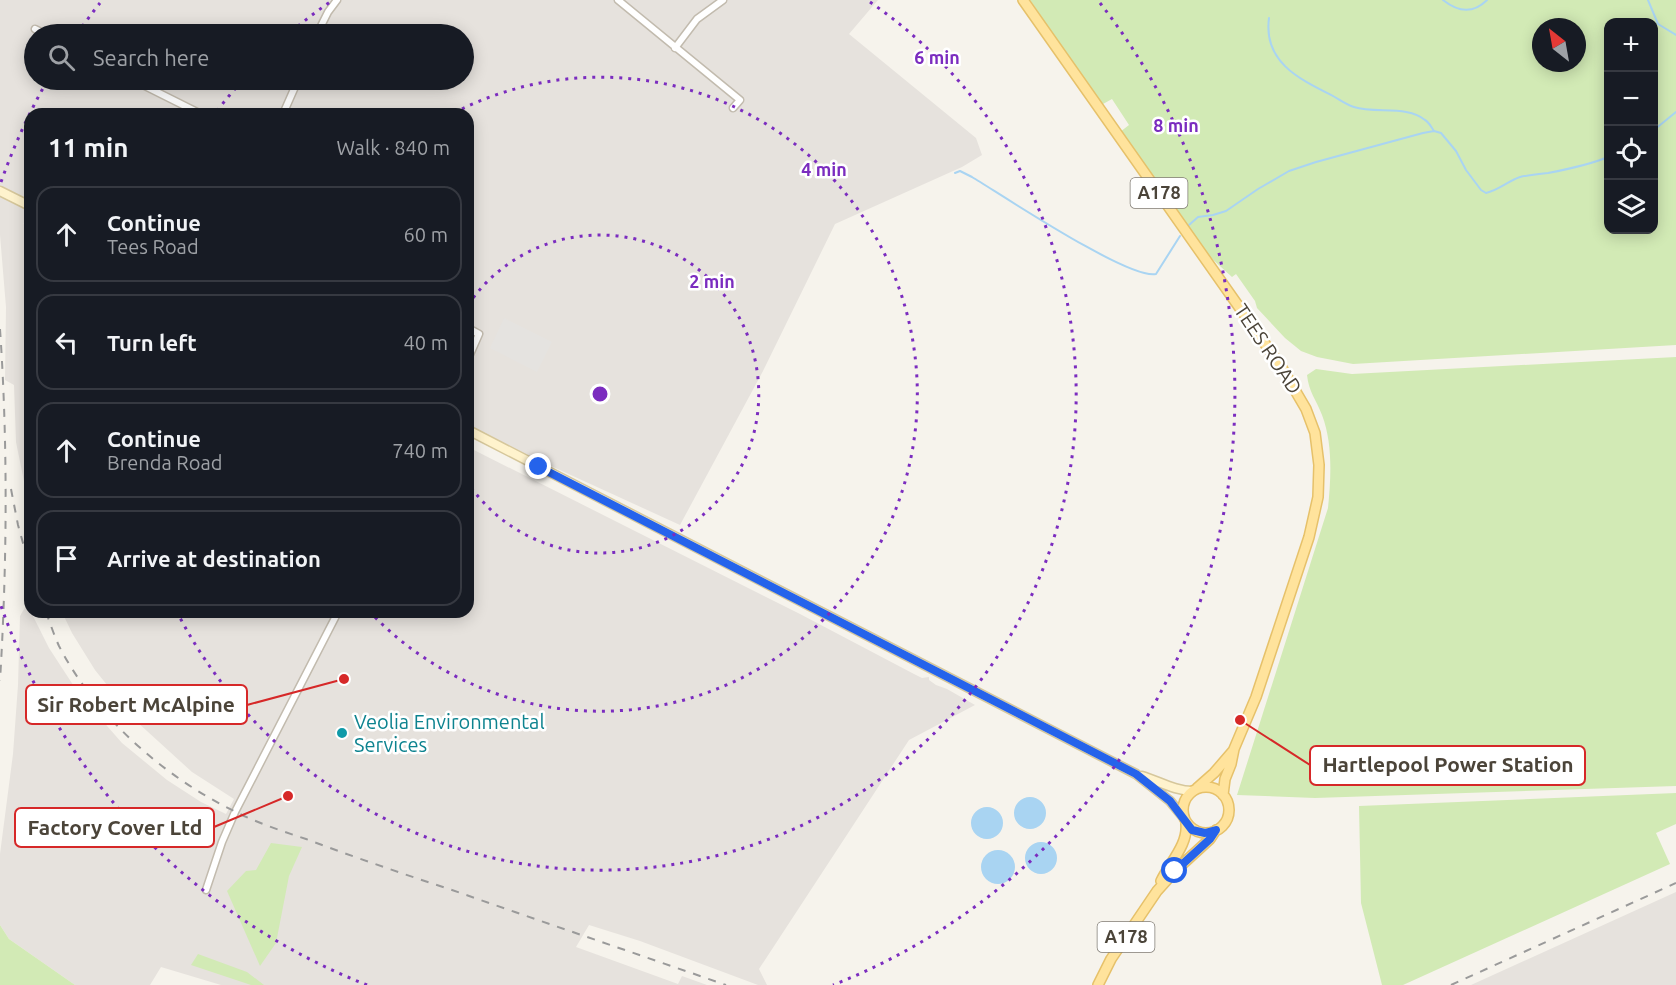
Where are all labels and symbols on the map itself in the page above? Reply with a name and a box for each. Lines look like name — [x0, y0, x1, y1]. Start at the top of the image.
north arrow — [1532, 18, 1586, 72]
text: 6 min — [914, 47, 960, 67]
text: 8 min — [1153, 115, 1199, 135]
text: 4 min — [801, 159, 847, 179]
road number: A178 — [1130, 178, 1188, 208]
text: 2 min — [689, 271, 735, 291]
street label: TEES ROAD — [1230, 299, 1307, 398]
centre of rings — [590, 384, 610, 404]
route end — [525, 453, 551, 479]
callout: Sir Robert McAlpine — [26, 685, 247, 724]
text: Sir Robert McAlpine — [37, 692, 235, 716]
place label: Veolia Environmental Services — [354, 710, 545, 756]
marker: Veolia Environmental Services — [335, 726, 349, 740]
callout: Hartlepool Power Station — [1310, 746, 1585, 785]
text: Hartlepool Power Station — [1322, 752, 1574, 776]
callout: Factory Cover Ltd — [15, 808, 214, 847]
text: Factory Cover Ltd — [28, 815, 202, 839]
route start — [1161, 857, 1187, 883]
road number: A178 — [1098, 922, 1154, 952]

